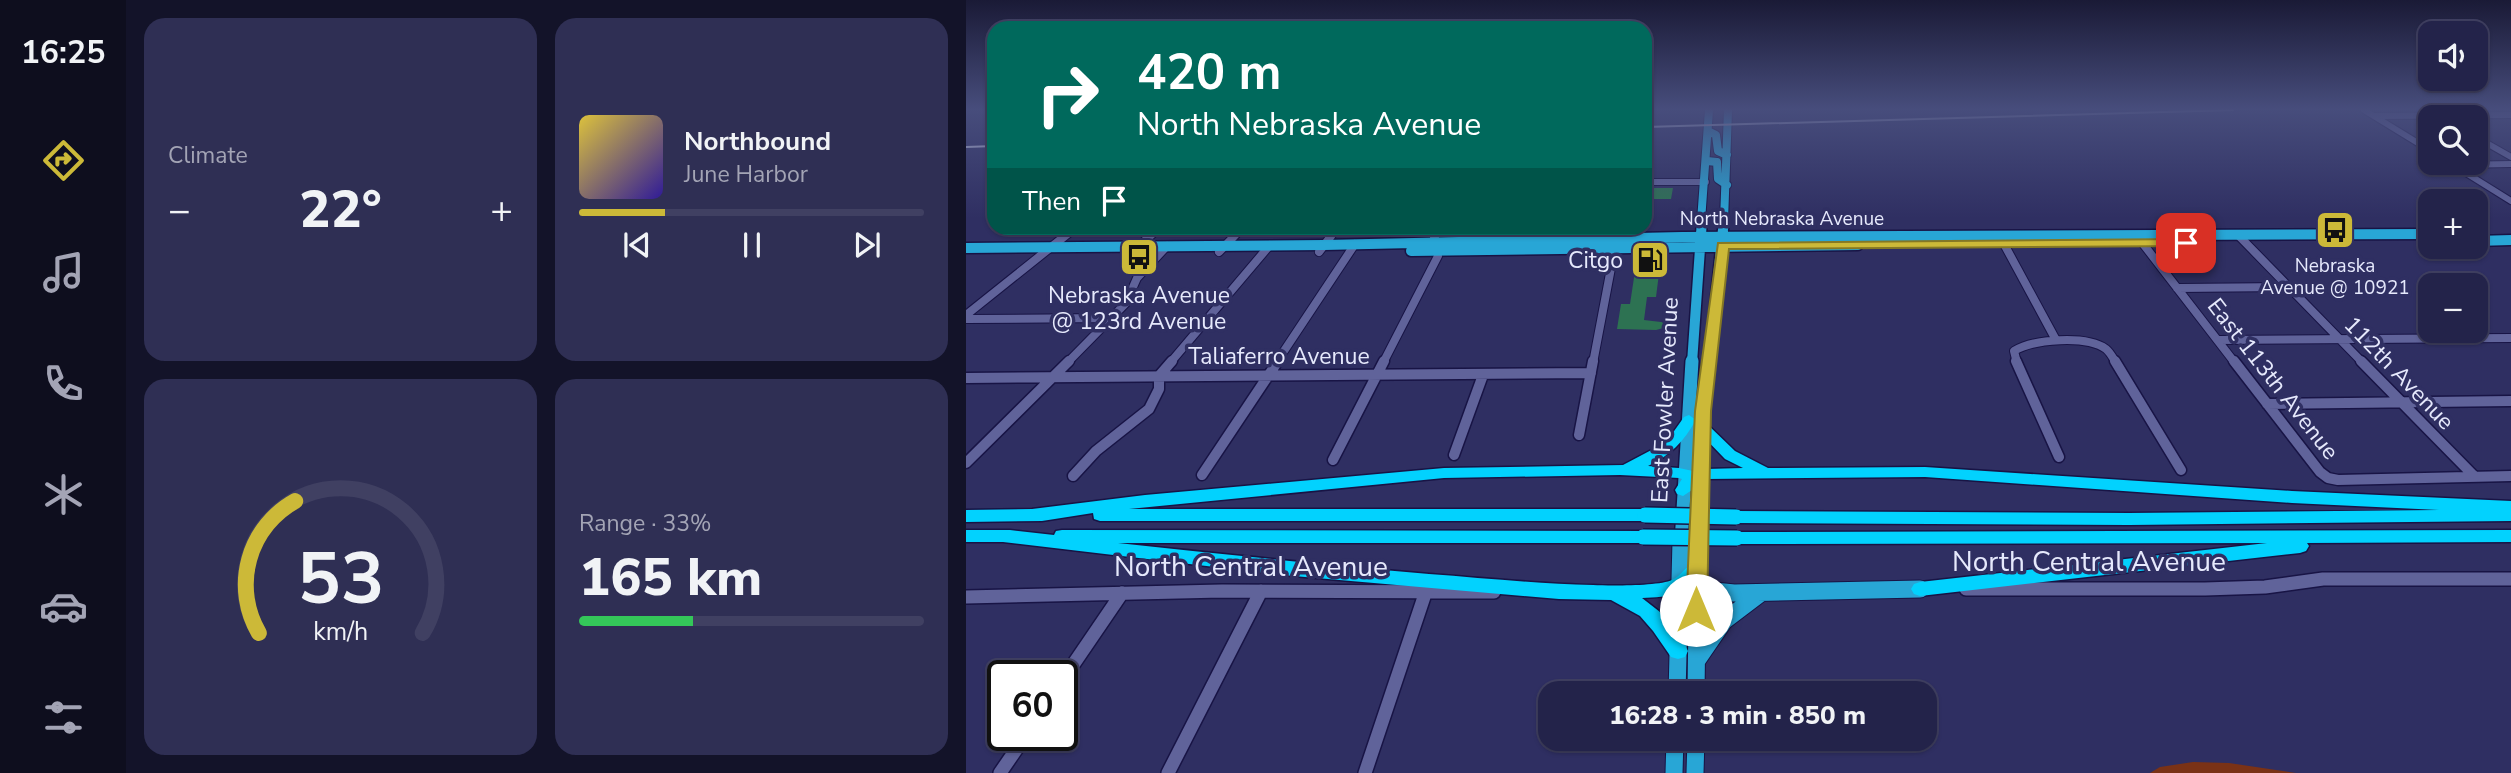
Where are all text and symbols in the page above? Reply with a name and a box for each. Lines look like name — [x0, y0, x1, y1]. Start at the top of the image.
map controls — [2418, 21, 2488, 343]
button: sound — [2418, 21, 2488, 91]
text: 16:25 — [21, 31, 105, 74]
text: 420 m — [1137, 39, 1281, 106]
icon: right — [1022, 49, 1113, 140]
text: North Nebraska Avenue — [1137, 103, 1481, 146]
button: search — [2418, 105, 2488, 175]
text: Northbound — [684, 124, 831, 159]
icon: directions — [39, 136, 88, 185]
text: Climate — [168, 140, 248, 171]
text: June Harbor — [684, 159, 808, 190]
text: 22° — [299, 174, 382, 245]
icon: arrive — [1095, 182, 1133, 220]
text: Then — [1022, 184, 1081, 219]
text: − — [168, 185, 191, 236]
text: + — [490, 185, 513, 236]
button: + — [2418, 189, 2488, 259]
street label: North Nebraska Avenue — [1680, 206, 1884, 232]
bus stop icon: Nebraska Avenue @ 10921 — [2314, 209, 2356, 251]
pin — [2156, 213, 2216, 273]
icon: arrive — [2167, 224, 2205, 262]
icon: previous — [618, 226, 656, 264]
icon: pause — [733, 226, 771, 264]
icon: next — [848, 226, 886, 264]
bus stop icon: Nebraska Avenue @ 123rd Avenue — [1118, 236, 1160, 278]
fuel station icon: Citgo — [1629, 239, 1671, 281]
place label: Citgo — [1568, 245, 1623, 276]
icon: music — [39, 248, 88, 297]
place label: Nebraska Avenue @ 10921 — [2260, 253, 2410, 301]
button: − — [2418, 273, 2488, 343]
place label: Nebraska Avenue @ 123rd Avenue — [1048, 280, 1230, 337]
street label: East 113th Avenue — [2200, 292, 2346, 466]
street label: East Fowler Avenue — [1644, 296, 1686, 504]
street label: 112th Avenue — [2337, 309, 2461, 437]
street label: Taliaferro Avenue — [1188, 341, 1370, 372]
icon: phone — [39, 359, 88, 408]
icon: climate — [39, 470, 88, 519]
text: Range · 33% — [579, 508, 711, 539]
text: 53 — [297, 529, 384, 629]
text: 165 km — [579, 542, 762, 613]
street label: North Central Avenue — [1952, 543, 2226, 581]
street label: North Central Avenue — [1114, 548, 1388, 586]
position arrow — [1659, 573, 1733, 647]
icon: car — [39, 582, 88, 631]
text: km/h — [313, 615, 368, 649]
speed limit sign: 60 — [987, 660, 1078, 751]
icon: filters — [39, 693, 88, 742]
text: 16:28 · 3 min · 850 m — [1609, 698, 1866, 733]

